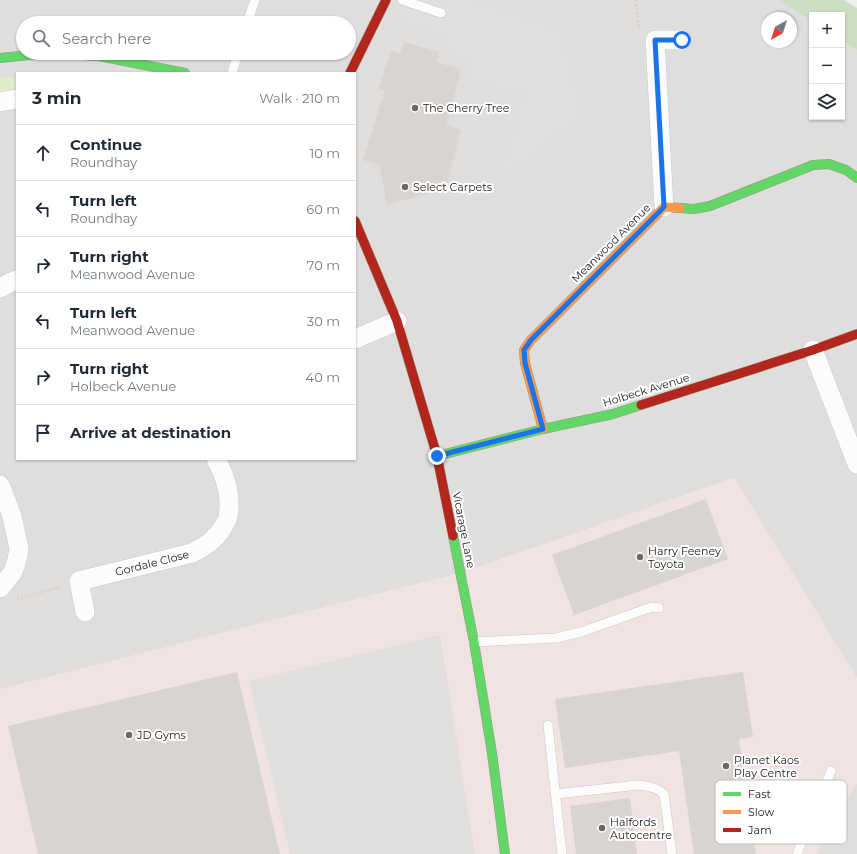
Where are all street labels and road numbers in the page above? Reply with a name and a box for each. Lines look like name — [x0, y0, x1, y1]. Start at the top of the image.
street label: Meanwood Avenue — [569, 200, 654, 285]
street label: Holbeck Avenue — [601, 370, 691, 410]
street label: Vicarage Lane — [450, 491, 478, 570]
street label: Gordale Close — [114, 547, 191, 579]

